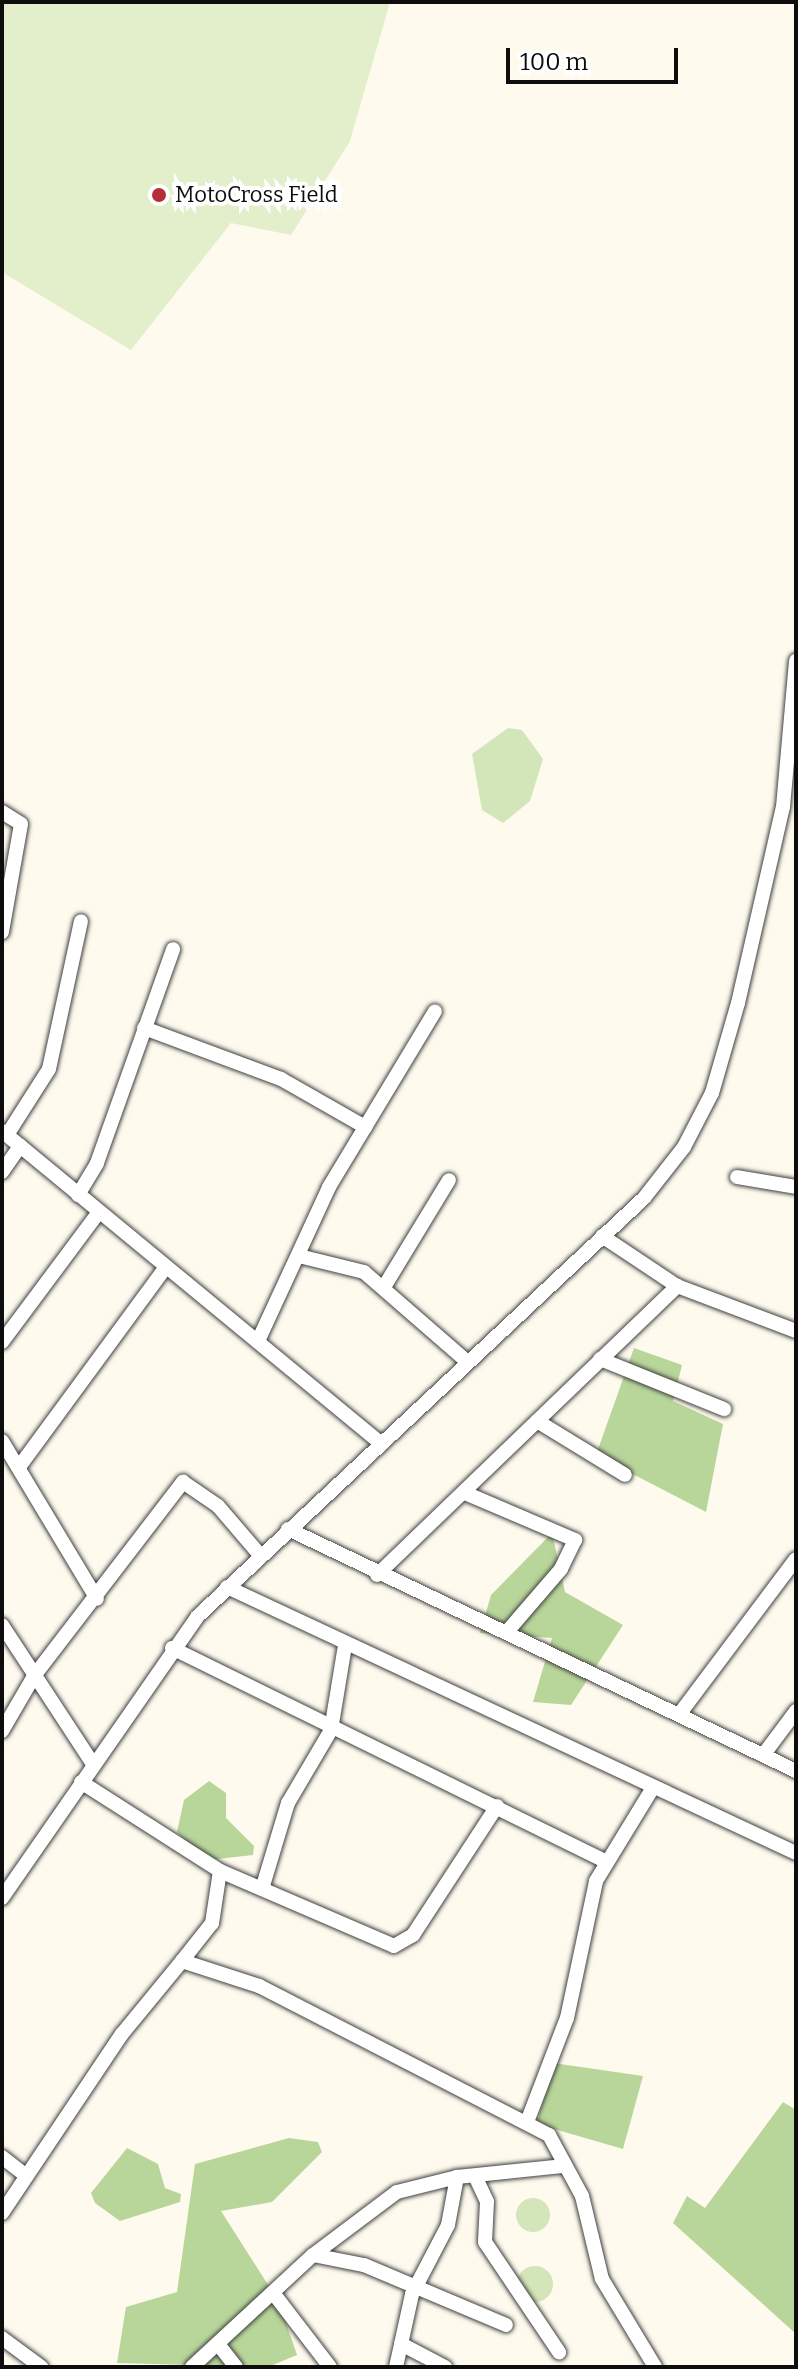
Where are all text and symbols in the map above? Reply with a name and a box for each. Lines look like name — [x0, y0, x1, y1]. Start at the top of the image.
scale bar — [510, 32, 682, 82]
text: 100 m — [520, 48, 588, 76]
place label: MotoCross Field — [175, 182, 338, 208]
marker: MotoCross Field — [150, 186, 168, 204]

